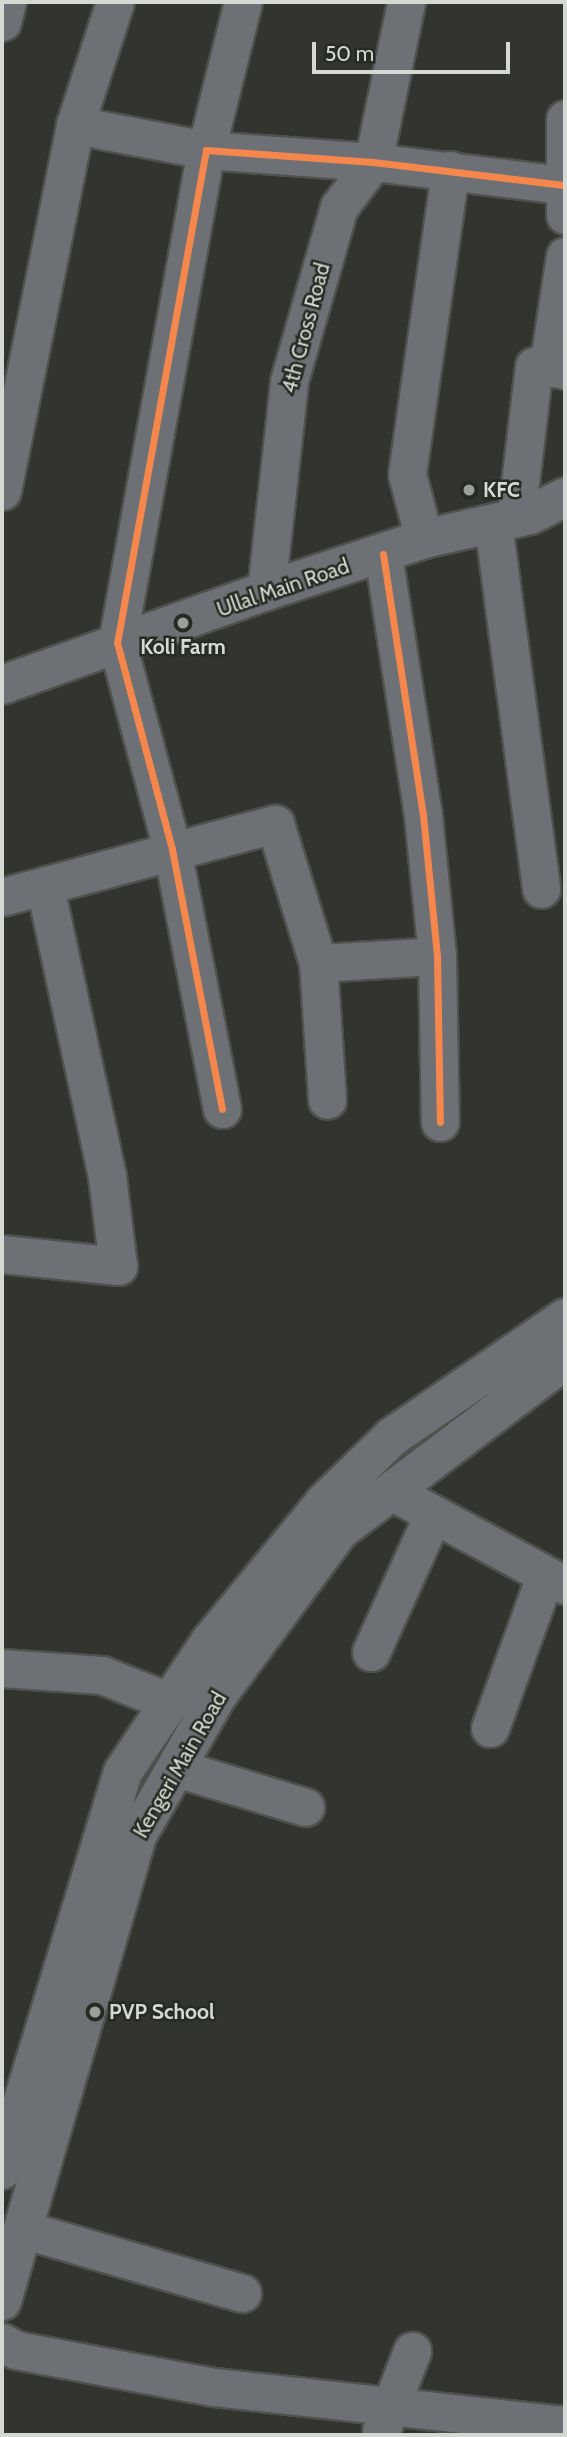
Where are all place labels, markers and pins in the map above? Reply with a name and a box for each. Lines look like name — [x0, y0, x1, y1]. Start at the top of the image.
place label: KFC — [483, 477, 520, 503]
marker: KFC — [461, 482, 477, 498]
marker: Koli Farm — [175, 615, 191, 631]
place label: Koli Farm — [140, 634, 226, 660]
place label: PVP School — [109, 1999, 215, 2025]
marker: PVP School — [87, 2004, 103, 2020]

